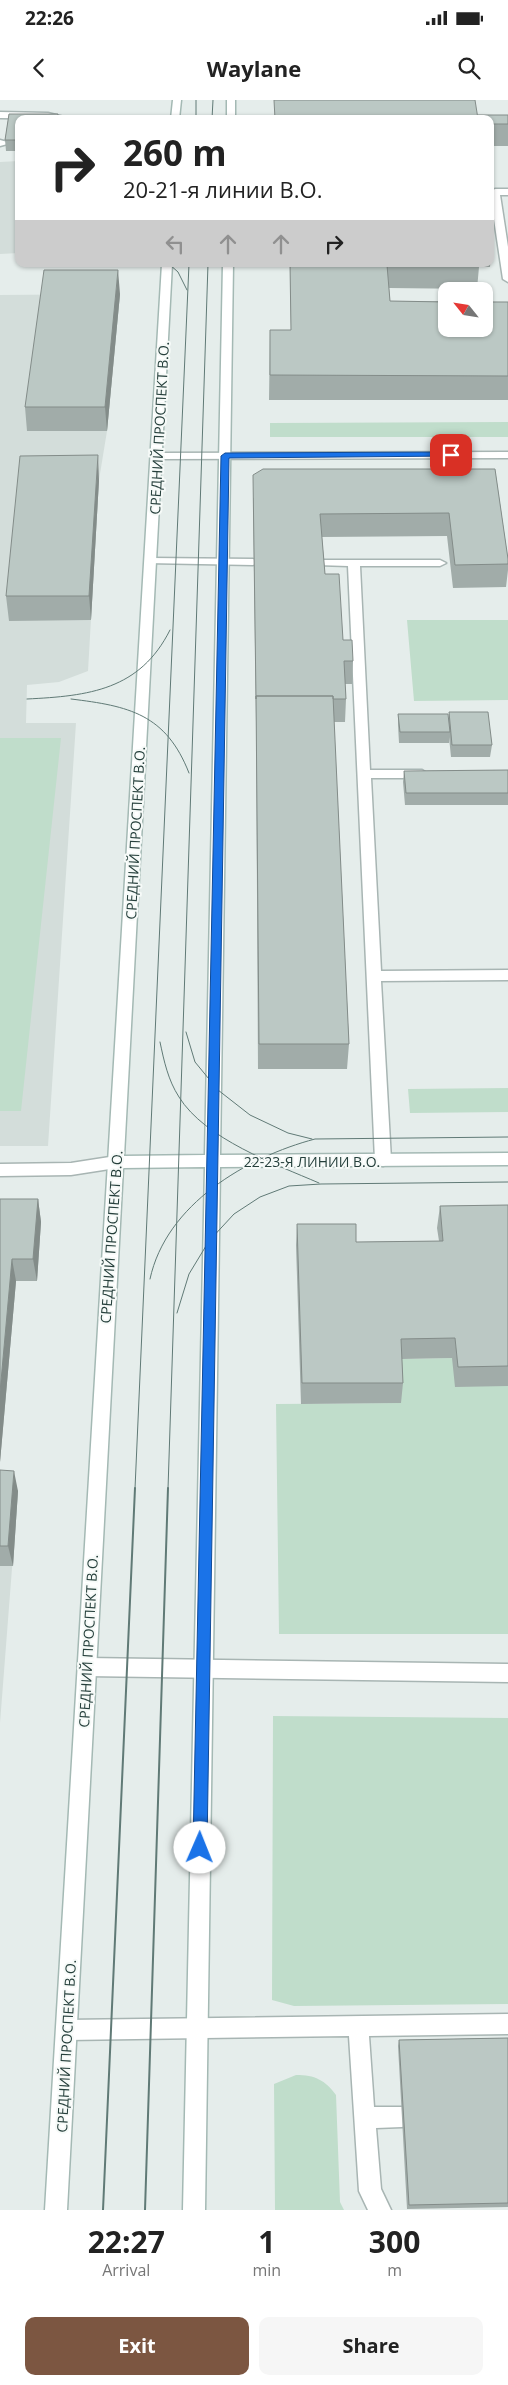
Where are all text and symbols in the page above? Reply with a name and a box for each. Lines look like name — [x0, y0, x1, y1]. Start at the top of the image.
text: 22:26 — [25, 5, 74, 31]
text: Waylane — [207, 53, 301, 83]
icon: back — [25, 54, 53, 82]
icon: search — [455, 54, 483, 82]
text: 260 m — [123, 129, 227, 176]
icon: right — [40, 135, 105, 200]
text: 20-21-я линии В.О. — [123, 174, 322, 204]
icon: left — [161, 230, 189, 258]
icon: ahead — [214, 230, 242, 258]
icon: ahead — [267, 230, 295, 258]
icon: right — [320, 230, 348, 258]
north arrow — [438, 282, 492, 338]
map controls — [438, 282, 493, 337]
street label: СРЕДНИЙ ПРОСПЕКТ В.О. — [145, 341, 173, 515]
pin — [430, 434, 472, 476]
icon: arrive — [437, 441, 465, 469]
street label: СРЕДНИЙ ПРОСПЕКТ В.О. — [121, 746, 149, 920]
street label: СРЕДНИЙ ПРОСПЕКТ В.О. — [95, 1150, 127, 1324]
street label: 22-23-Я ЛИНИИ В.О. — [244, 1152, 380, 1171]
street label: СРЕДНИЙ ПРОСПЕКТ В.О. — [74, 1554, 102, 1728]
position arrow — [173, 1821, 225, 1873]
street label: СРЕДНИЙ ПРОСПЕКТ В.О. — [52, 1959, 80, 2133]
text: 22:27 — [88, 2221, 165, 2262]
text: 1 — [258, 2221, 275, 2262]
text: 300 — [369, 2221, 420, 2262]
text: Arrival — [102, 2259, 150, 2281]
text: min — [253, 2259, 281, 2281]
text: m — [387, 2259, 402, 2281]
button: Exit — [25, 2317, 249, 2375]
button: Share — [259, 2317, 483, 2375]

